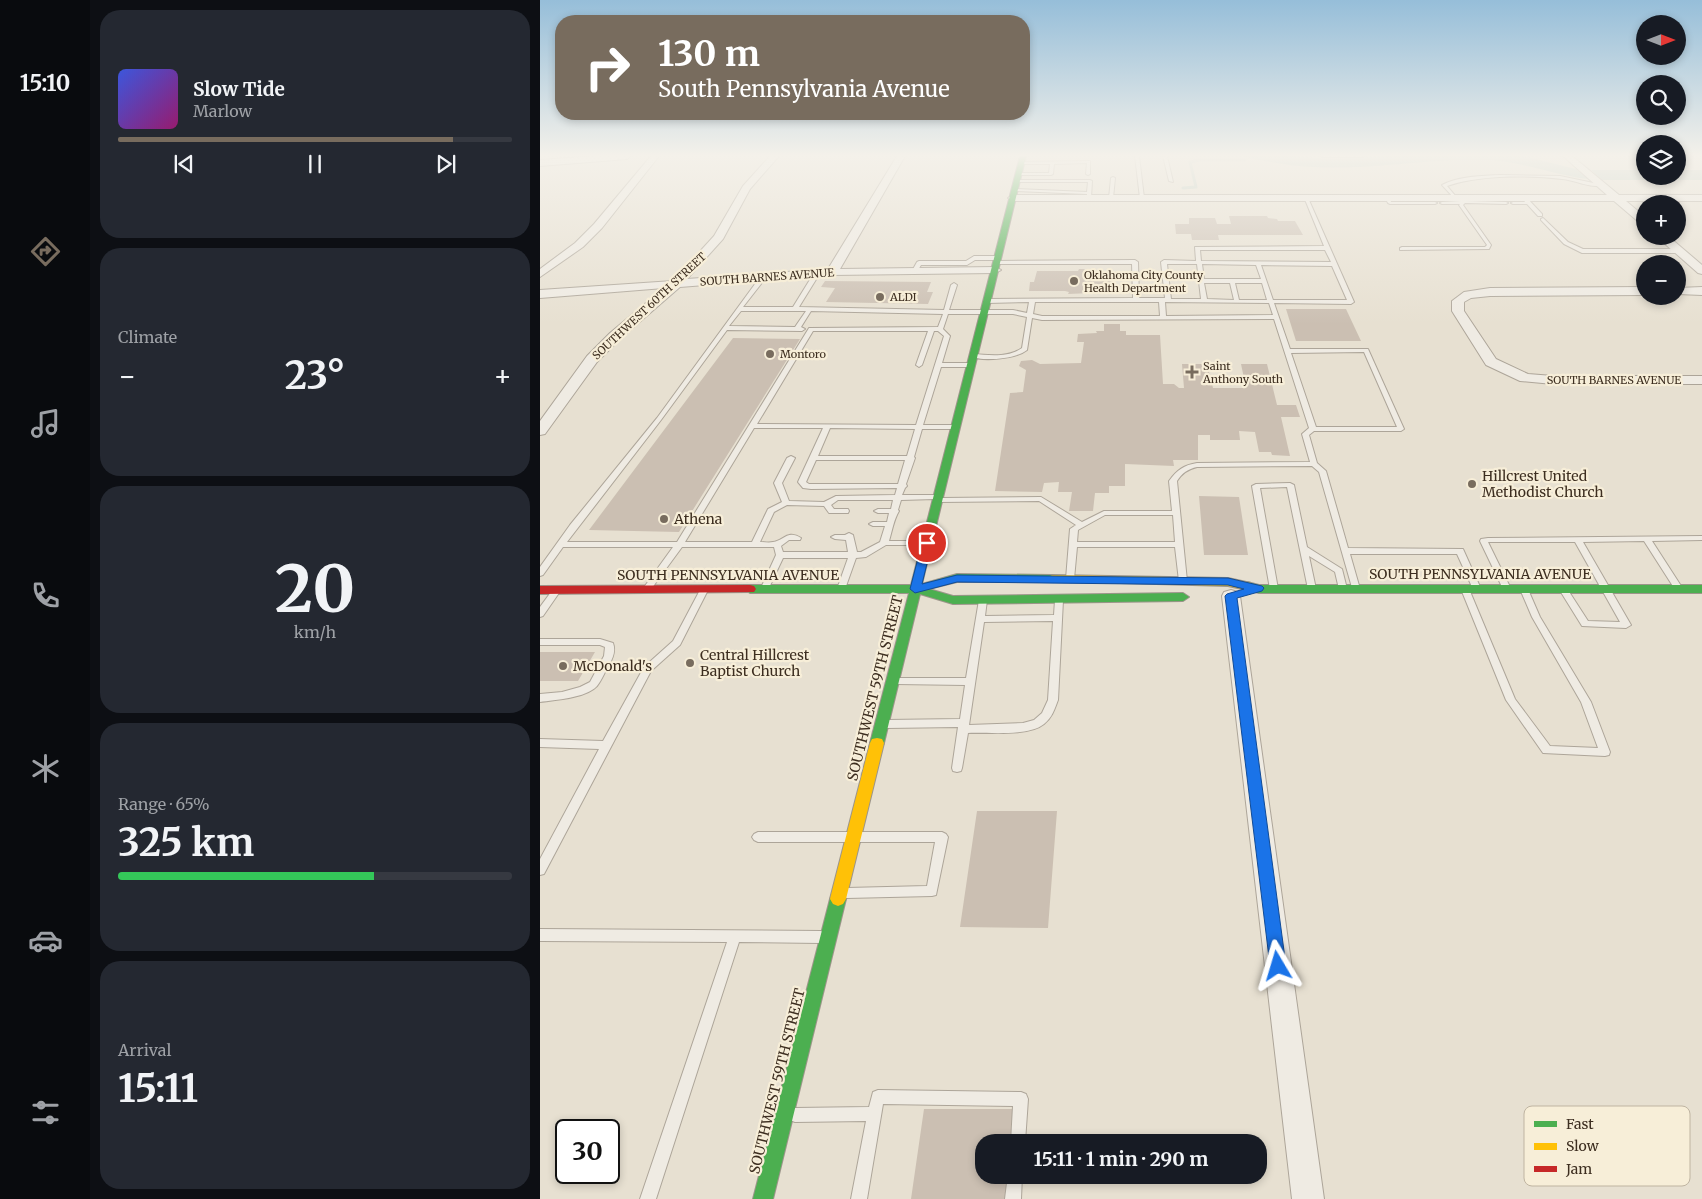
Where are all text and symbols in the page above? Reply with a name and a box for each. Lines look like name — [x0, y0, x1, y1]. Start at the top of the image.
north arrow — [1636, 15, 1686, 65]
map controls — [1636, 15, 1686, 305]
text: 130 m — [658, 32, 760, 76]
icon: right — [575, 35, 640, 100]
text: 15:10 — [20, 69, 70, 97]
text: South Pennsylvania Avenue — [658, 75, 950, 103]
button: search — [1636, 75, 1686, 125]
text: Slow Tide — [193, 77, 285, 101]
text: Marlow — [193, 101, 252, 121]
button: layers — [1636, 135, 1686, 185]
icon: previous — [170, 150, 198, 178]
icon: pause — [301, 150, 329, 178]
icon: next — [432, 150, 460, 178]
button: + — [1636, 195, 1686, 245]
icon: directions — [28, 234, 63, 269]
street label: SOUTHWEST 60TH STREET — [589, 249, 709, 362]
button: − — [1636, 255, 1686, 305]
street label: SOUTH BARNES AVENUE — [699, 265, 835, 289]
place label: Oklahoma City County Health Department — [1084, 268, 1204, 295]
marker: Oklahoma City County Health Department — [1068, 275, 1080, 287]
place label: ALDI — [889, 290, 917, 304]
marker: ALDI — [874, 291, 886, 303]
text: Climate — [118, 327, 177, 347]
place label: Montoro — [780, 347, 826, 361]
marker: Montoro — [764, 348, 776, 360]
text: 23° — [285, 352, 345, 399]
text: − — [118, 358, 137, 394]
text: + — [493, 358, 512, 394]
place label: Saint Anthony South — [1202, 359, 1284, 386]
marker: Saint Anthony South — [1185, 365, 1199, 379]
street label: SOUTH BARNES AVENUE — [1547, 373, 1681, 387]
icon: music — [28, 406, 63, 441]
place label: Hillcrest United Methodist Church — [1482, 467, 1604, 501]
marker: Hillcrest United Methodist Church — [1466, 478, 1478, 490]
place label: Athena — [673, 510, 723, 528]
marker: Athena — [658, 513, 670, 525]
pin — [906, 522, 948, 564]
icon: arrive — [913, 529, 941, 557]
text: 20 — [275, 548, 355, 630]
street label: SOUTH PENNSYLVANIA AVENUE — [1369, 565, 1591, 583]
street label: SOUTH PENNSYLVANIA AVENUE — [617, 566, 839, 584]
icon: phone — [28, 578, 63, 613]
street label: SOUTHWEST 59TH STREET — [843, 593, 907, 783]
text: km/h — [294, 622, 336, 642]
place label: Central Hillcrest Baptist Church — [700, 646, 810, 680]
place label: McDonald's — [573, 657, 652, 675]
marker: Central Hillcrest Baptist Church — [684, 657, 696, 669]
marker: McDonald's — [557, 660, 569, 672]
icon: climate — [28, 751, 63, 786]
text: Range · 65% — [118, 794, 210, 814]
text: 325 km — [118, 819, 254, 866]
icon: car — [28, 923, 63, 958]
position arrow — [1251, 939, 1303, 991]
street label: SOUTHWEST 59TH STREET — [745, 986, 809, 1176]
text: Arrival — [118, 1040, 171, 1060]
text: 15:11 — [118, 1065, 198, 1112]
icon: filters — [28, 1095, 63, 1130]
legend — [1524, 1106, 1690, 1186]
text: Fast — [1566, 1115, 1594, 1133]
speed limit sign: 30 — [555, 1119, 620, 1184]
text: Slow — [1566, 1137, 1599, 1155]
text: 15:11 · 1 min · 290 m — [1034, 1147, 1208, 1171]
text: Jam — [1565, 1160, 1592, 1178]

